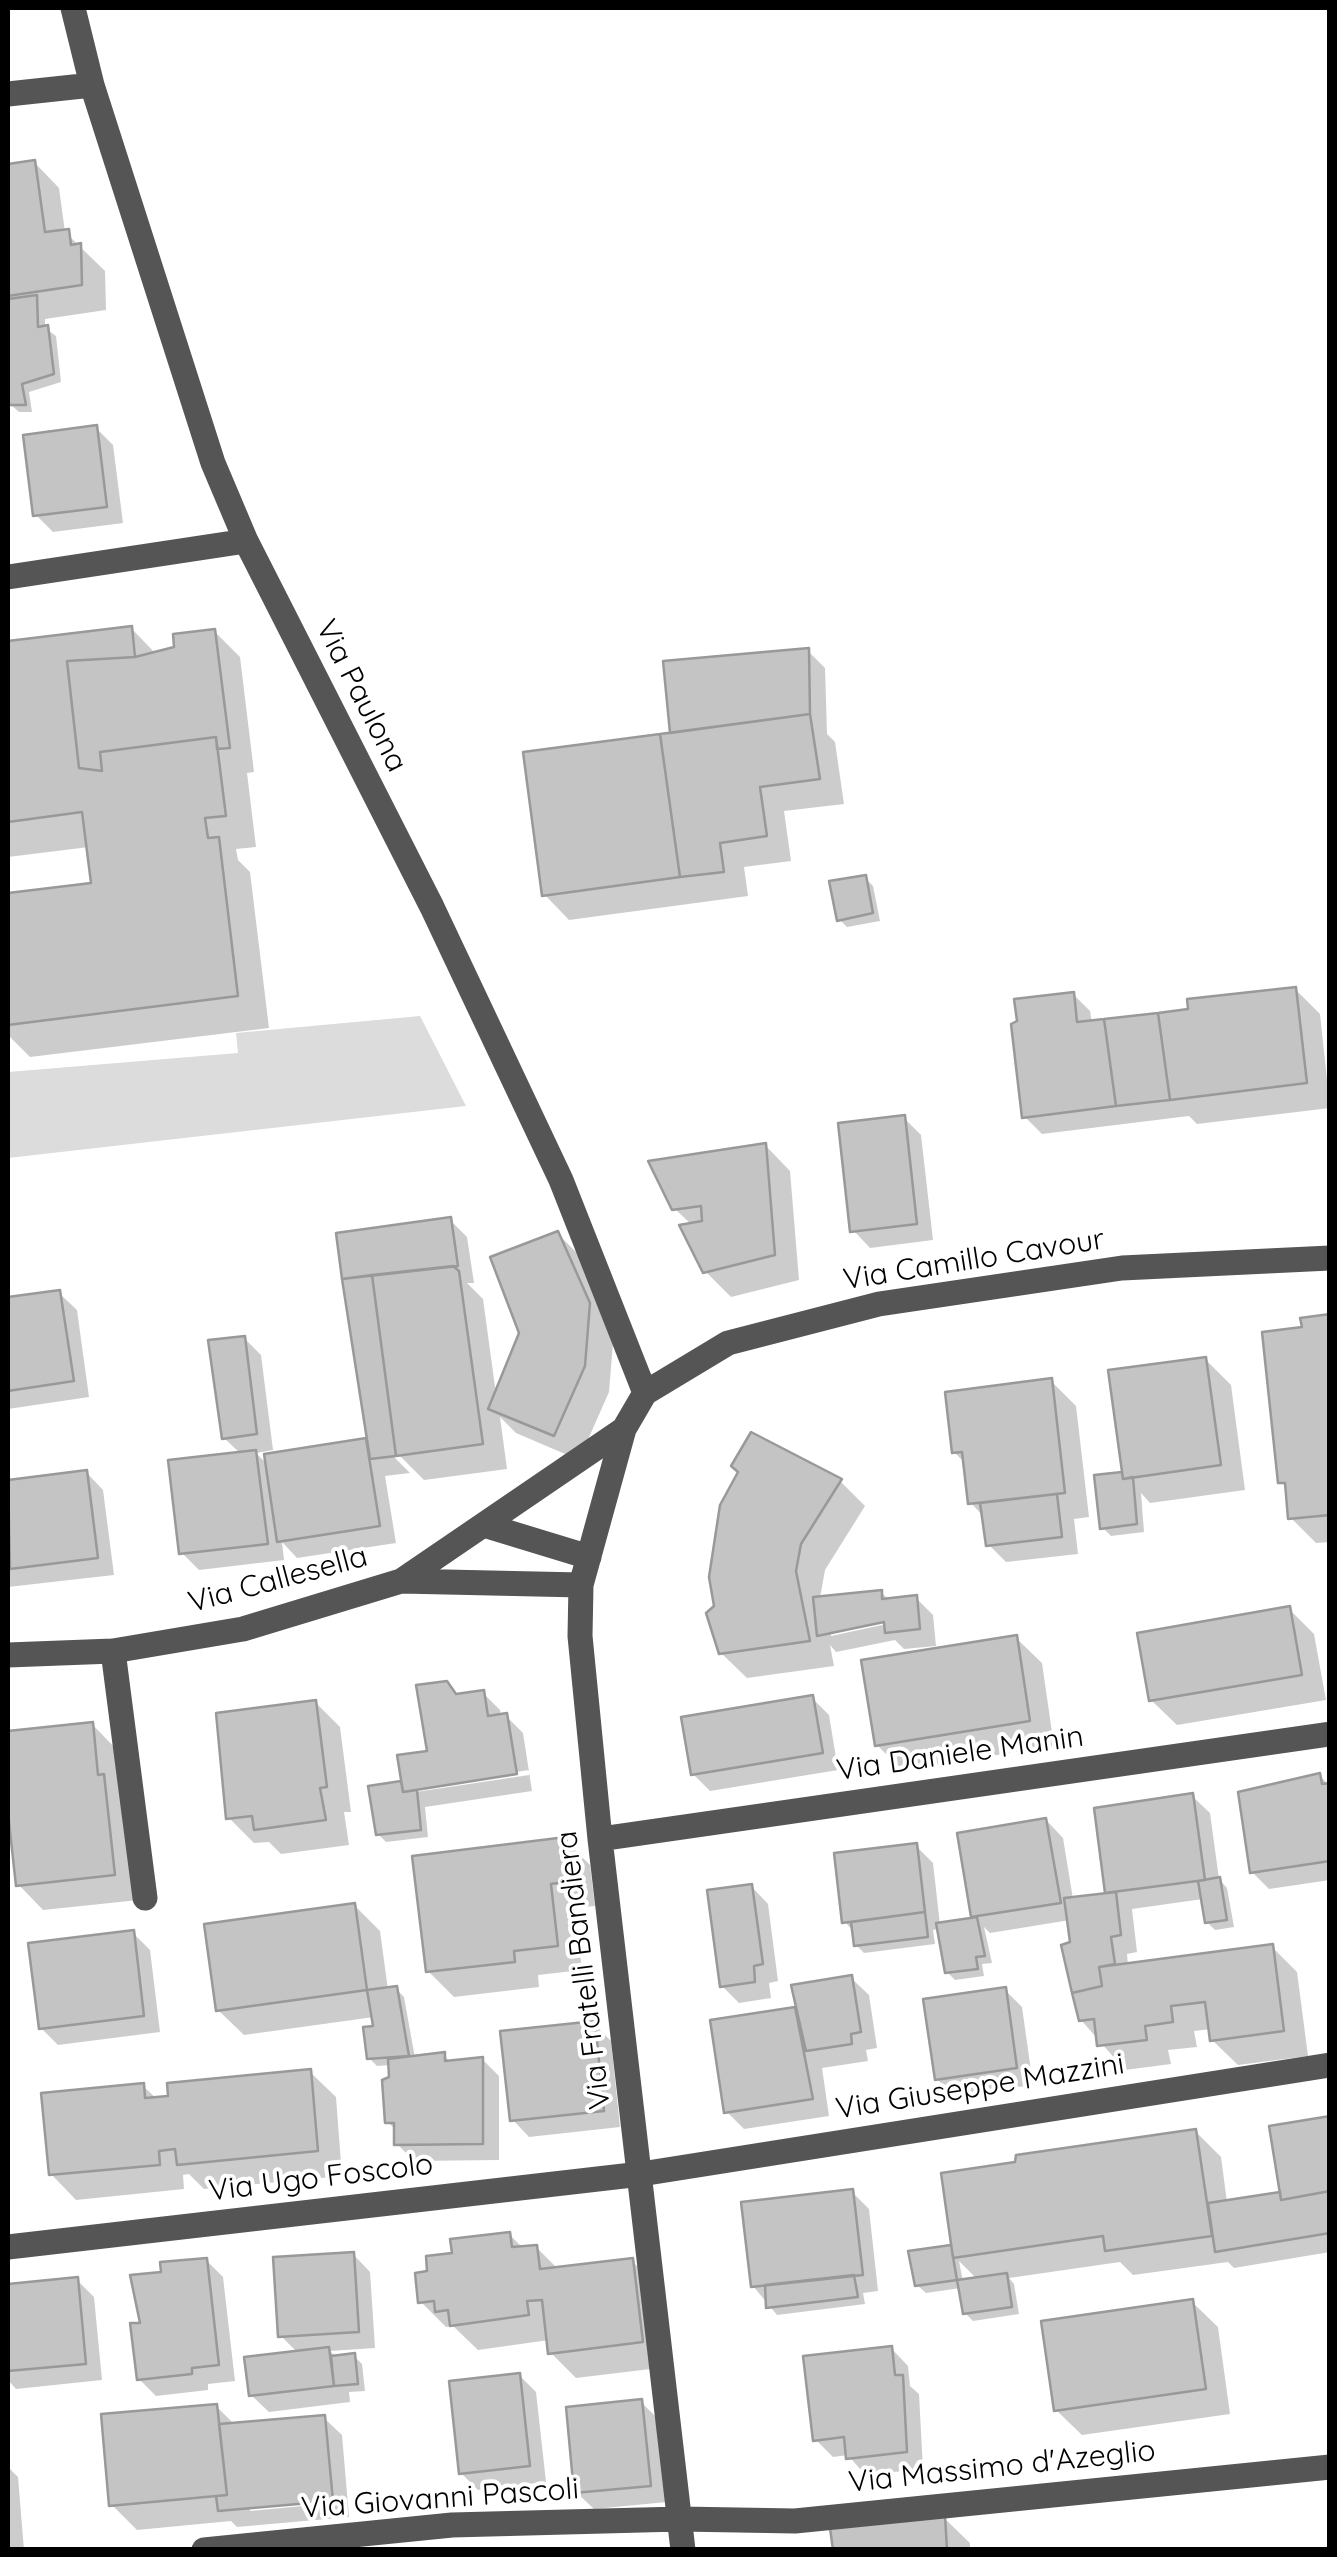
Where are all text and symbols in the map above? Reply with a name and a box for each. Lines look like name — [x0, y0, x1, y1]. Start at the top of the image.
street label: Via Paulona — [307, 614, 415, 778]
street label: Via Camillo Cavour — [841, 1222, 1107, 1298]
street label: Via Callesella — [184, 1539, 372, 1621]
street label: Via Daniele Manin — [834, 1719, 1086, 1789]
street label: Via Fratelli Bandiera — [549, 1829, 619, 2111]
street label: Via Giuseppe Mazzini — [833, 2046, 1127, 2128]
street label: Via Ugo Foscolo — [207, 2146, 435, 2210]
street label: Via Massimo d'Azeglio — [847, 2433, 1157, 2501]
street label: Via Giovanni Pascoli — [300, 2471, 580, 2527]

